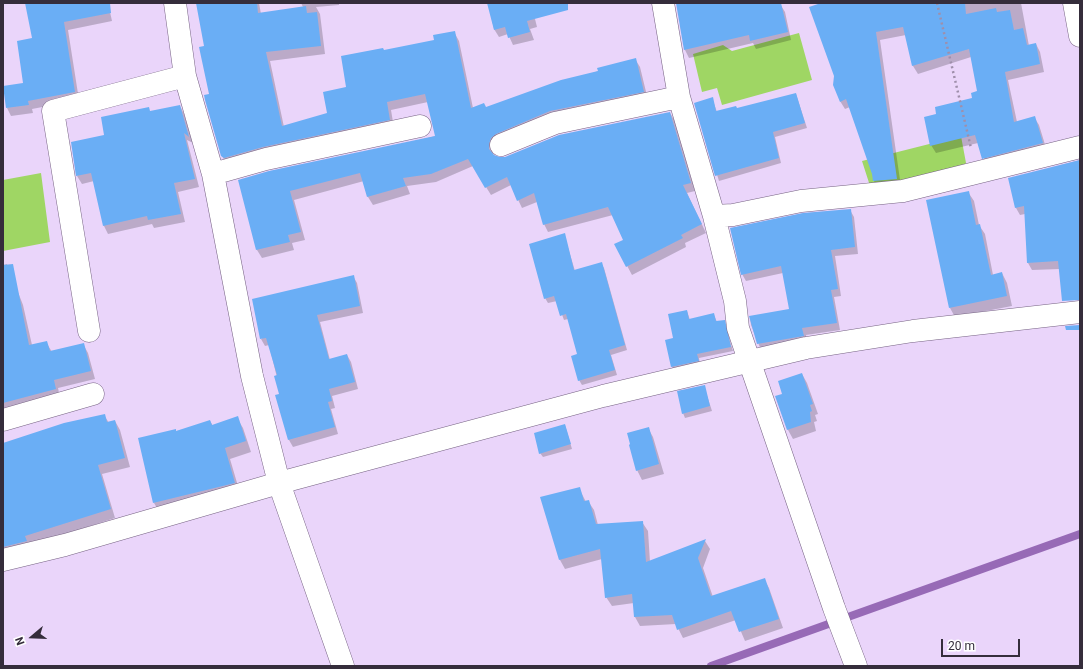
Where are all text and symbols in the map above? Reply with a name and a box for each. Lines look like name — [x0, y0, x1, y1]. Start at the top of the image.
north arrow — [12, 617, 52, 657]
scale bar — [943, 631, 1022, 657]
text: N — [13, 635, 28, 647]
text: 20 m — [948, 639, 975, 653]

